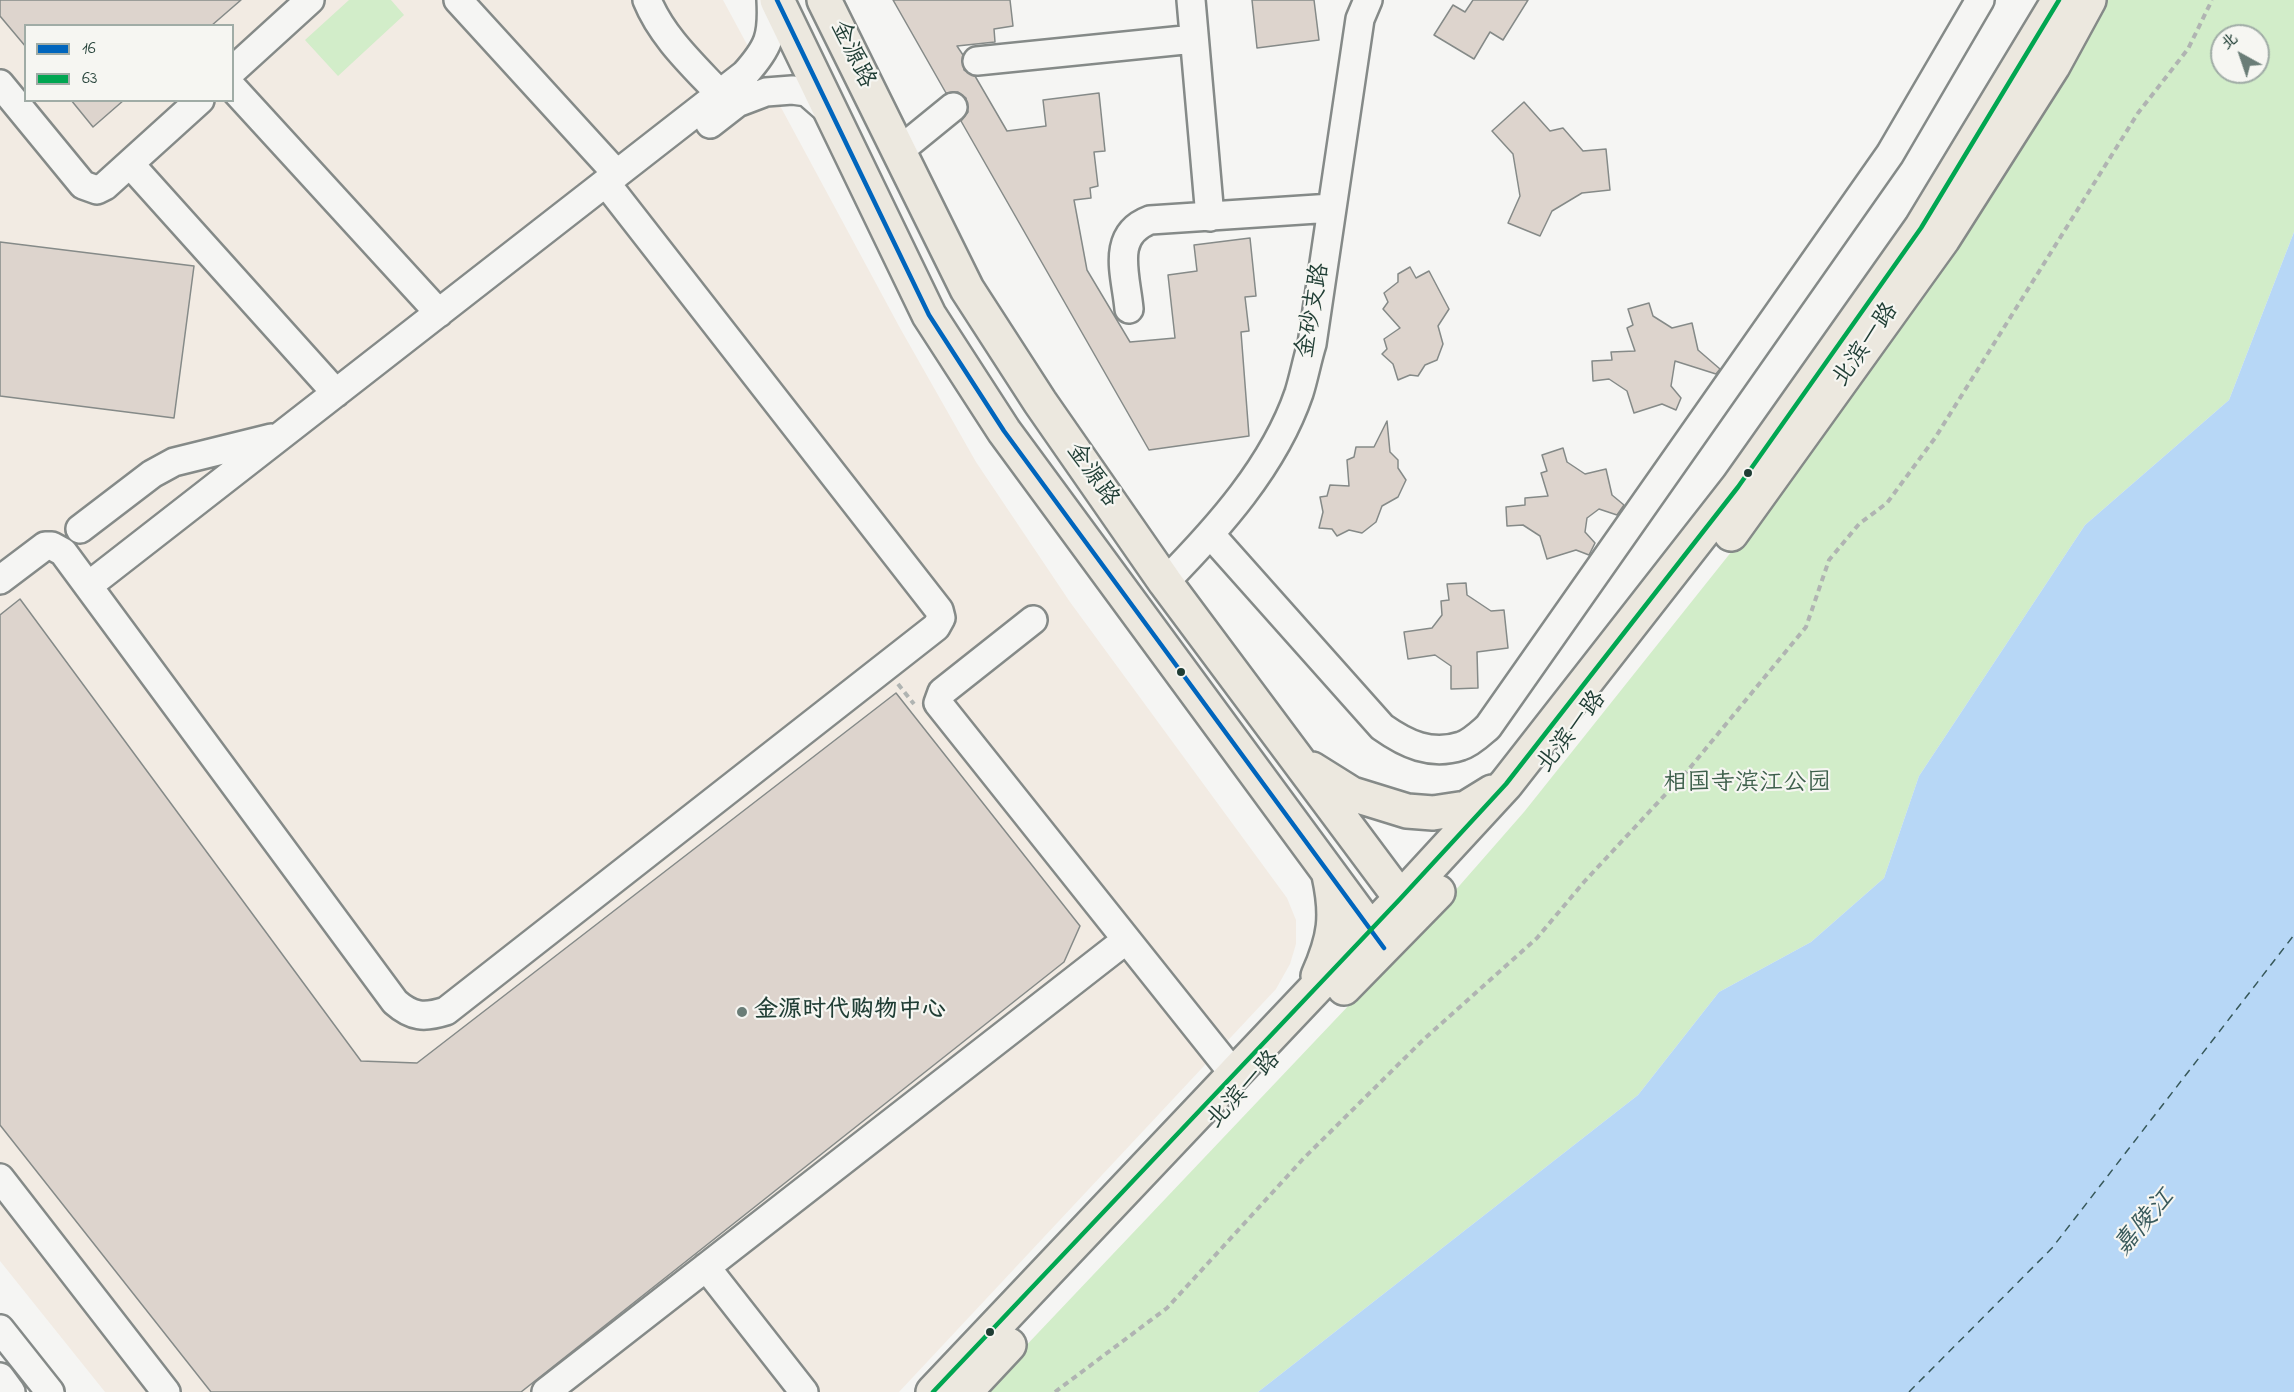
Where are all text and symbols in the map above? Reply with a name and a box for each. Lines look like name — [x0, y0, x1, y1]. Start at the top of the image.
street label: 金源路 — [822, 16, 880, 94]
legend — [24, 24, 234, 102]
north arrow — [2210, 24, 2270, 84]
text: 北 — [2216, 27, 2244, 56]
text: 16 — [82, 36, 96, 62]
text: 63 — [82, 66, 97, 92]
street label: 金砂支路 — [1292, 261, 1338, 361]
street label: 北滨一路 — [1828, 298, 1906, 394]
street label: 金源路 — [1059, 438, 1123, 514]
unlabelled marker — [1742, 467, 1754, 479]
unlabelled marker — [1175, 666, 1187, 678]
street label: 北滨一路 — [1532, 686, 1614, 780]
park label: 相国寺滨江公园 — [1663, 771, 1831, 799]
place label: 金源时代购物中心 — [754, 998, 946, 1026]
marker: 金源时代购物中心 — [735, 1005, 749, 1019]
street label: 北滨一路 — [1202, 1046, 1288, 1136]
water label: 嘉陵江 — [2109, 1184, 2183, 1264]
unlabelled marker — [984, 1326, 996, 1338]

